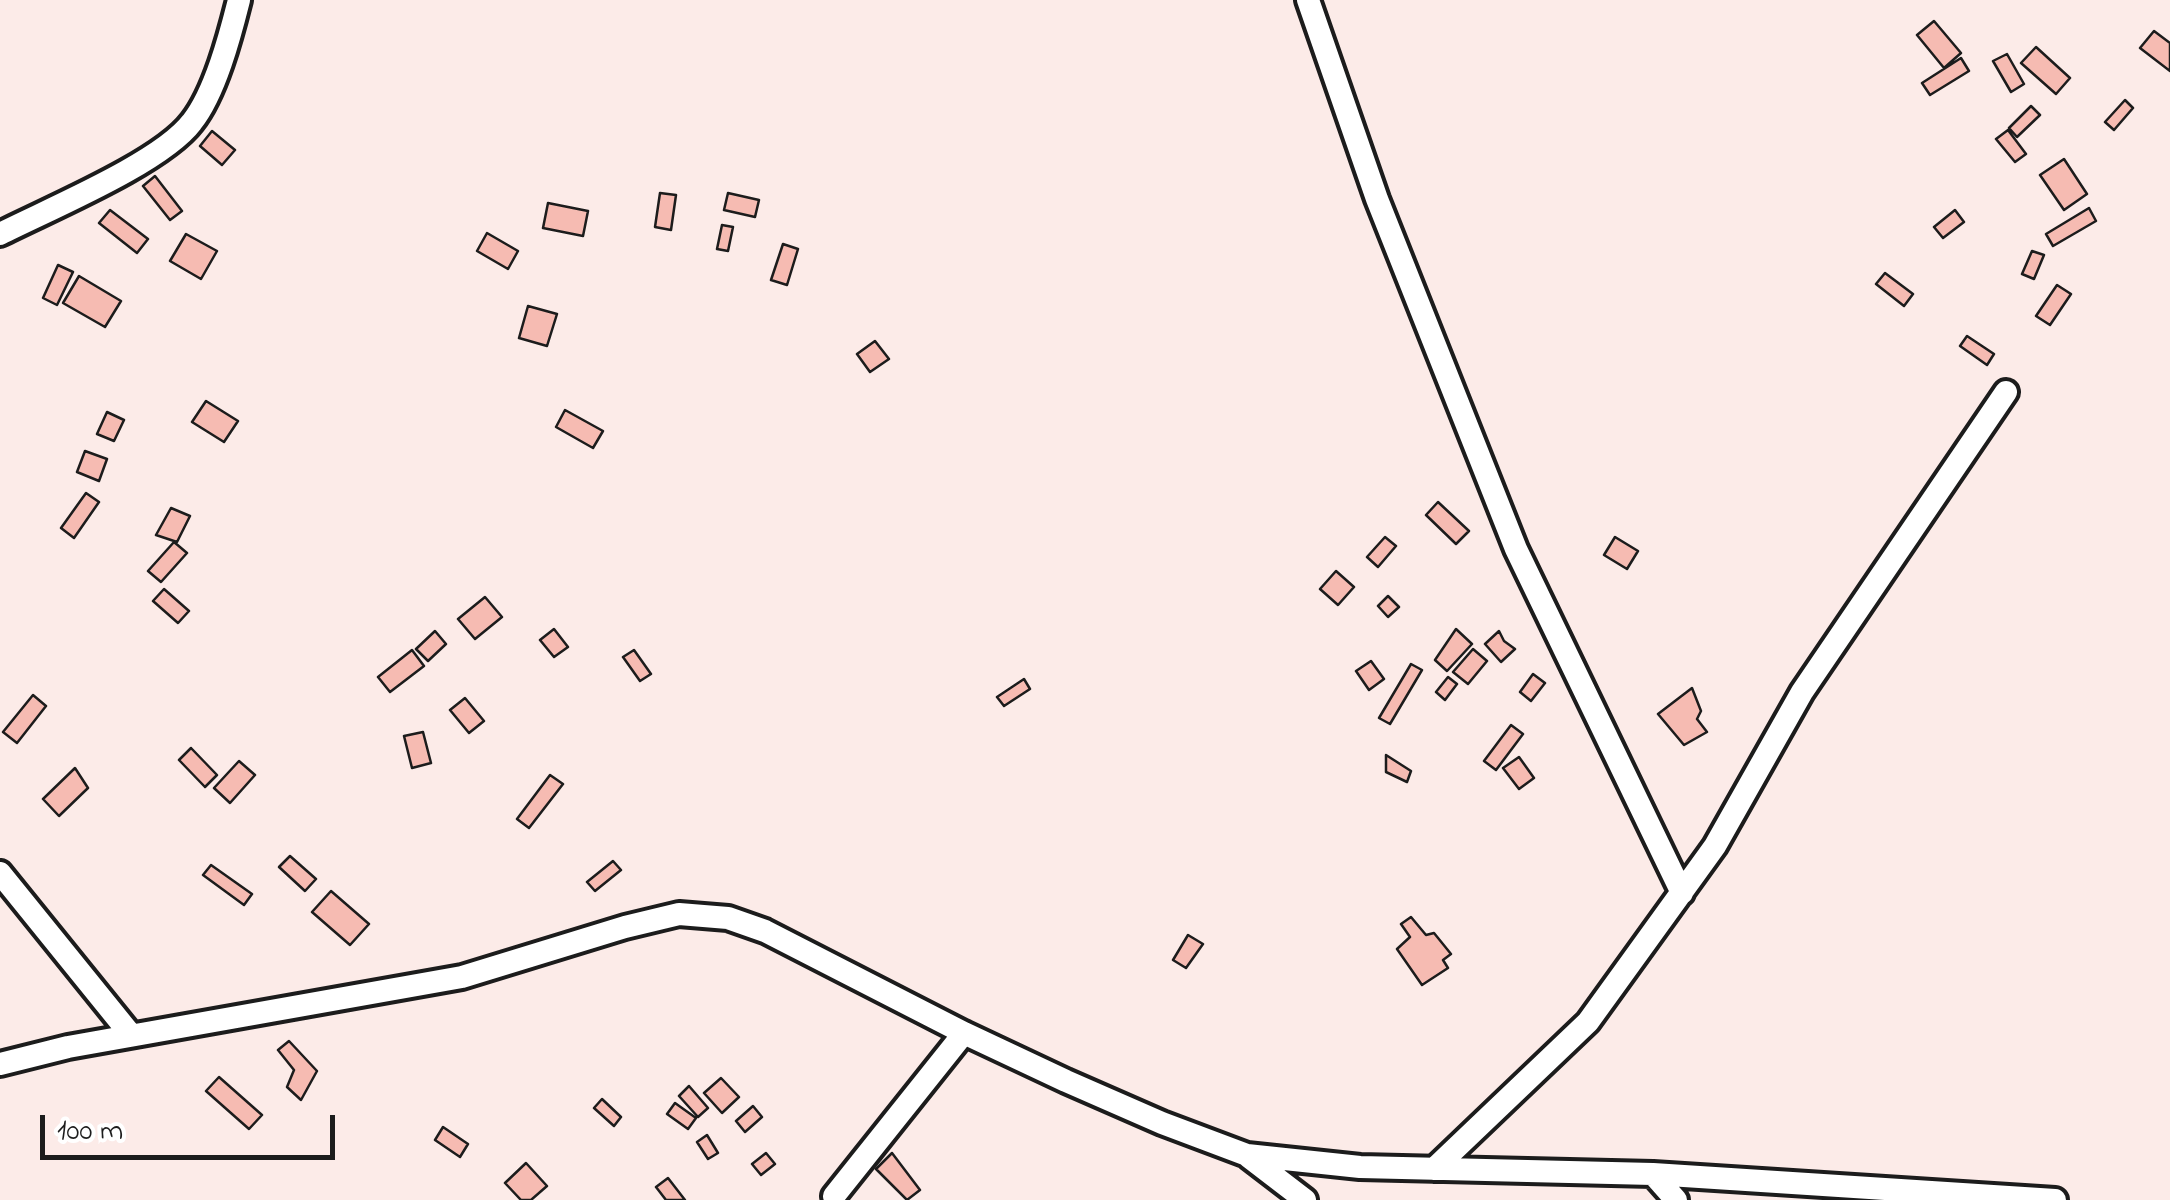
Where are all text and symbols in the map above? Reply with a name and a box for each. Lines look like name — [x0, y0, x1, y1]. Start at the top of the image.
scale bar — [45, 1095, 340, 1157]
text: 100 m — [57, 1110, 123, 1154]

